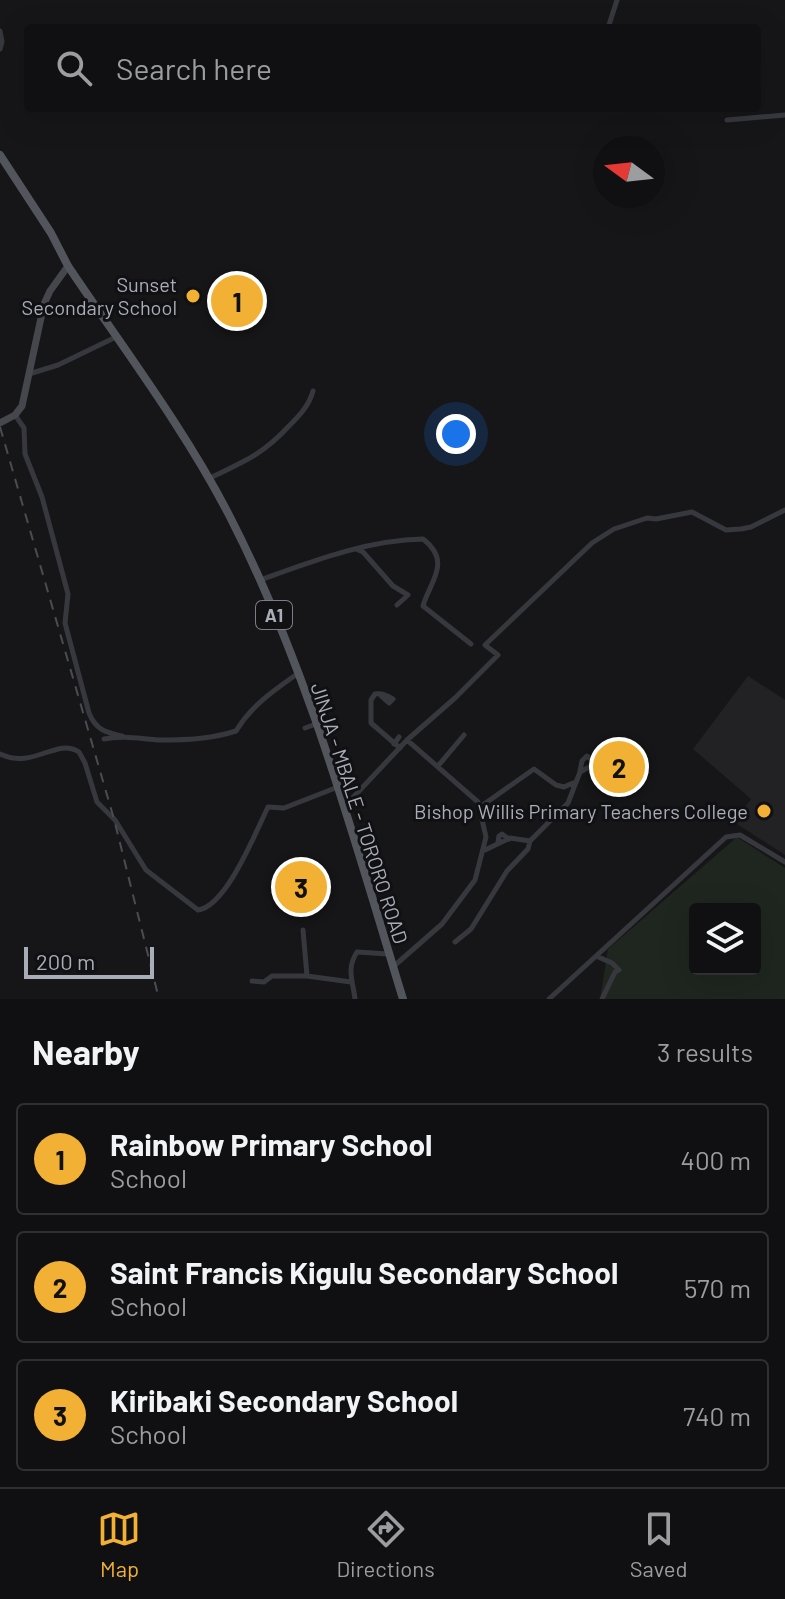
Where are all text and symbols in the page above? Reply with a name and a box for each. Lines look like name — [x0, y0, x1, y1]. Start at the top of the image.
search box — [24, 24, 761, 112]
icon: search — [52, 46, 96, 90]
text: Search here — [116, 50, 272, 86]
north arrow — [593, 136, 665, 208]
pin: 1 — [211, 271, 263, 331]
place label: Sunset Secondary School — [21, 272, 177, 319]
marker: Sunset Secondary School — [184, 287, 202, 305]
your location — [436, 414, 476, 454]
road number: A1 — [256, 601, 292, 629]
street label: JINJA - MBALE - TORORO ROAD — [306, 680, 414, 946]
pin: 2 — [593, 737, 645, 797]
place label: Bishop Willis Primary Teachers College — [414, 799, 748, 823]
marker: Bishop Willis Primary Teachers College — [755, 802, 773, 820]
pin: 3 — [275, 857, 327, 917]
map controls — [689, 903, 761, 975]
button: layers — [689, 903, 761, 975]
scale bar — [24, 943, 154, 979]
text: 200 m — [36, 948, 95, 974]
text: Nearby — [32, 1031, 140, 1072]
text: 3 results — [657, 1036, 753, 1067]
text: Rainbow Primary School — [110, 1126, 432, 1162]
text: 1 — [55, 1144, 65, 1175]
text: 400 m — [681, 1144, 751, 1175]
text: School — [110, 1162, 187, 1193]
text: Saint Francis Kigulu Secondary School — [110, 1254, 618, 1290]
text: 2 — [53, 1272, 67, 1303]
text: 570 m — [684, 1272, 751, 1303]
text: School — [110, 1290, 187, 1321]
text: Kiribaki Secondary School — [110, 1382, 458, 1418]
text: 3 — [53, 1400, 67, 1431]
text: 740 m — [683, 1400, 751, 1431]
text: School — [110, 1418, 187, 1449]
tab: Map — [97, 1507, 141, 1581]
tab: Directions — [336, 1507, 435, 1581]
tab: Saved — [630, 1507, 687, 1581]

